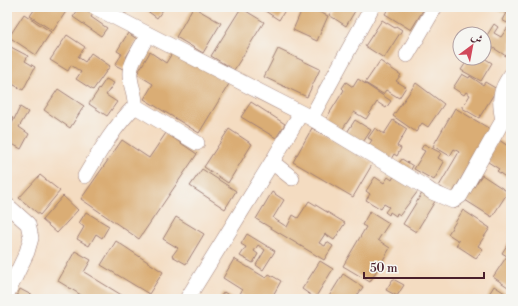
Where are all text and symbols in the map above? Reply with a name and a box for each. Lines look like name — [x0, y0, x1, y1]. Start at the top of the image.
north arrow — [452, 26, 492, 66]
text: ش — [468, 30, 485, 47]
scale bar — [364, 254, 484, 280]
text: 50 m — [370, 261, 398, 276]

